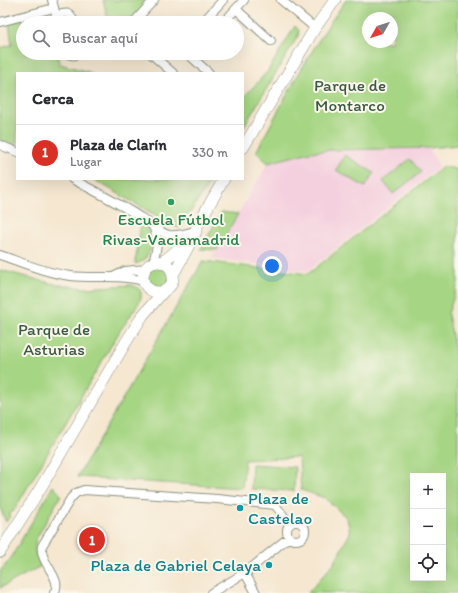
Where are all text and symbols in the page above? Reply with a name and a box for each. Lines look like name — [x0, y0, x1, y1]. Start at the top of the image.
north arrow — [362, 12, 398, 48]
search box — [16, 16, 244, 60]
icon: search — [30, 27, 52, 49]
text: Buscar aquí — [62, 29, 138, 47]
park label: Parque de Montarco — [314, 75, 386, 115]
text: Cerca — [32, 88, 74, 108]
text: Plaza de Clarín — [70, 136, 167, 154]
text: 1 — [42, 145, 48, 160]
text: 330 m — [192, 145, 228, 160]
text: Lugar — [70, 154, 102, 169]
marker: Escuela Fútbol Rivas-Vaciamadrid — [166, 197, 176, 207]
place label: Escuela Fútbol Rivas-Vaciamadrid — [102, 209, 240, 249]
your location — [262, 256, 282, 276]
park label: Parque de Asturias — [18, 319, 90, 359]
map controls — [410, 473, 446, 581]
button: + — [410, 473, 446, 509]
place label: Plaza de Castelao — [248, 488, 312, 528]
marker: Plaza de Castelao — [235, 503, 245, 513]
button: − — [410, 509, 446, 545]
pin: 1 — [79, 525, 105, 555]
button: locate — [410, 545, 446, 581]
place label: Plaza de Gabriel Celaya — [90, 555, 261, 575]
marker: Plaza de Gabriel Celaya — [264, 560, 274, 570]

